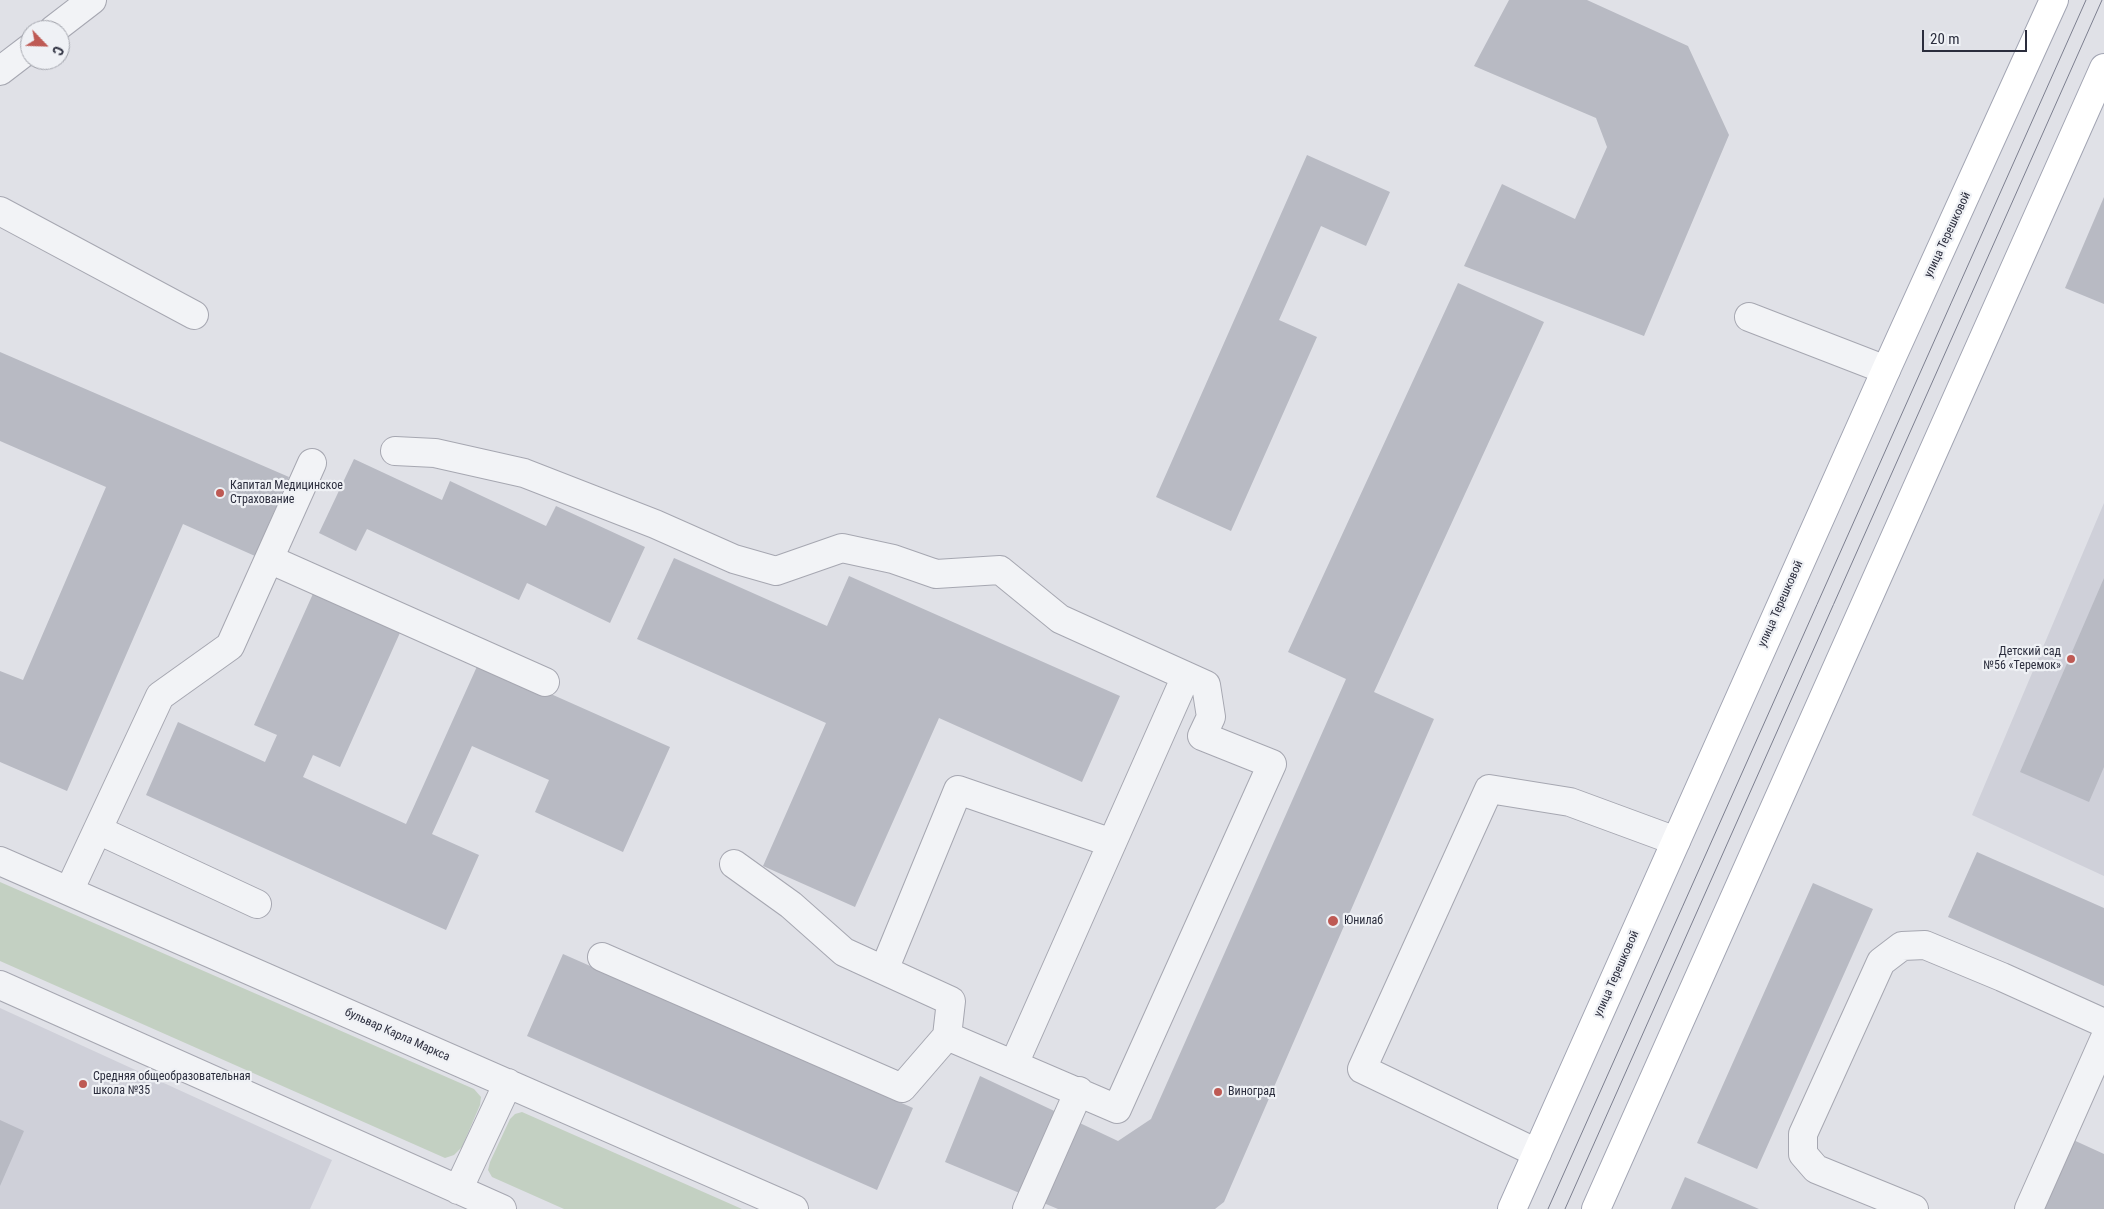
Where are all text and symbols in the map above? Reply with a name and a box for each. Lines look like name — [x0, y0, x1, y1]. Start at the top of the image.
north arrow — [20, 20, 70, 70]
scale bar — [1924, 20, 2029, 52]
text: 20 m — [1930, 30, 1960, 48]
text: С — [49, 44, 67, 58]
street label: улица Терешковой — [1922, 190, 1974, 280]
place label: Капитал Медицинское Страхование — [230, 479, 343, 507]
marker: Капитал Медицинское Страхование — [214, 487, 226, 499]
street label: улица Терешковой — [1756, 559, 1806, 649]
place label: Детский сад №56 «Теремок» — [1983, 645, 2061, 673]
marker: Детский сад №56 «Теремок» — [2065, 653, 2077, 665]
marker: Юнилаб — [1326, 914, 1340, 928]
place label: Юнилаб — [1344, 914, 1383, 928]
street label: улица Терешковой — [1592, 929, 1642, 1019]
street label: бульвар Карла Маркса — [342, 1005, 452, 1065]
place label: Средняя общеобразовательная школа №35 — [93, 1070, 251, 1098]
marker: Средняя общеобразовательная школа №35 — [77, 1078, 89, 1090]
place label: Виноград — [1228, 1085, 1275, 1099]
marker: Виноград — [1212, 1086, 1224, 1098]

